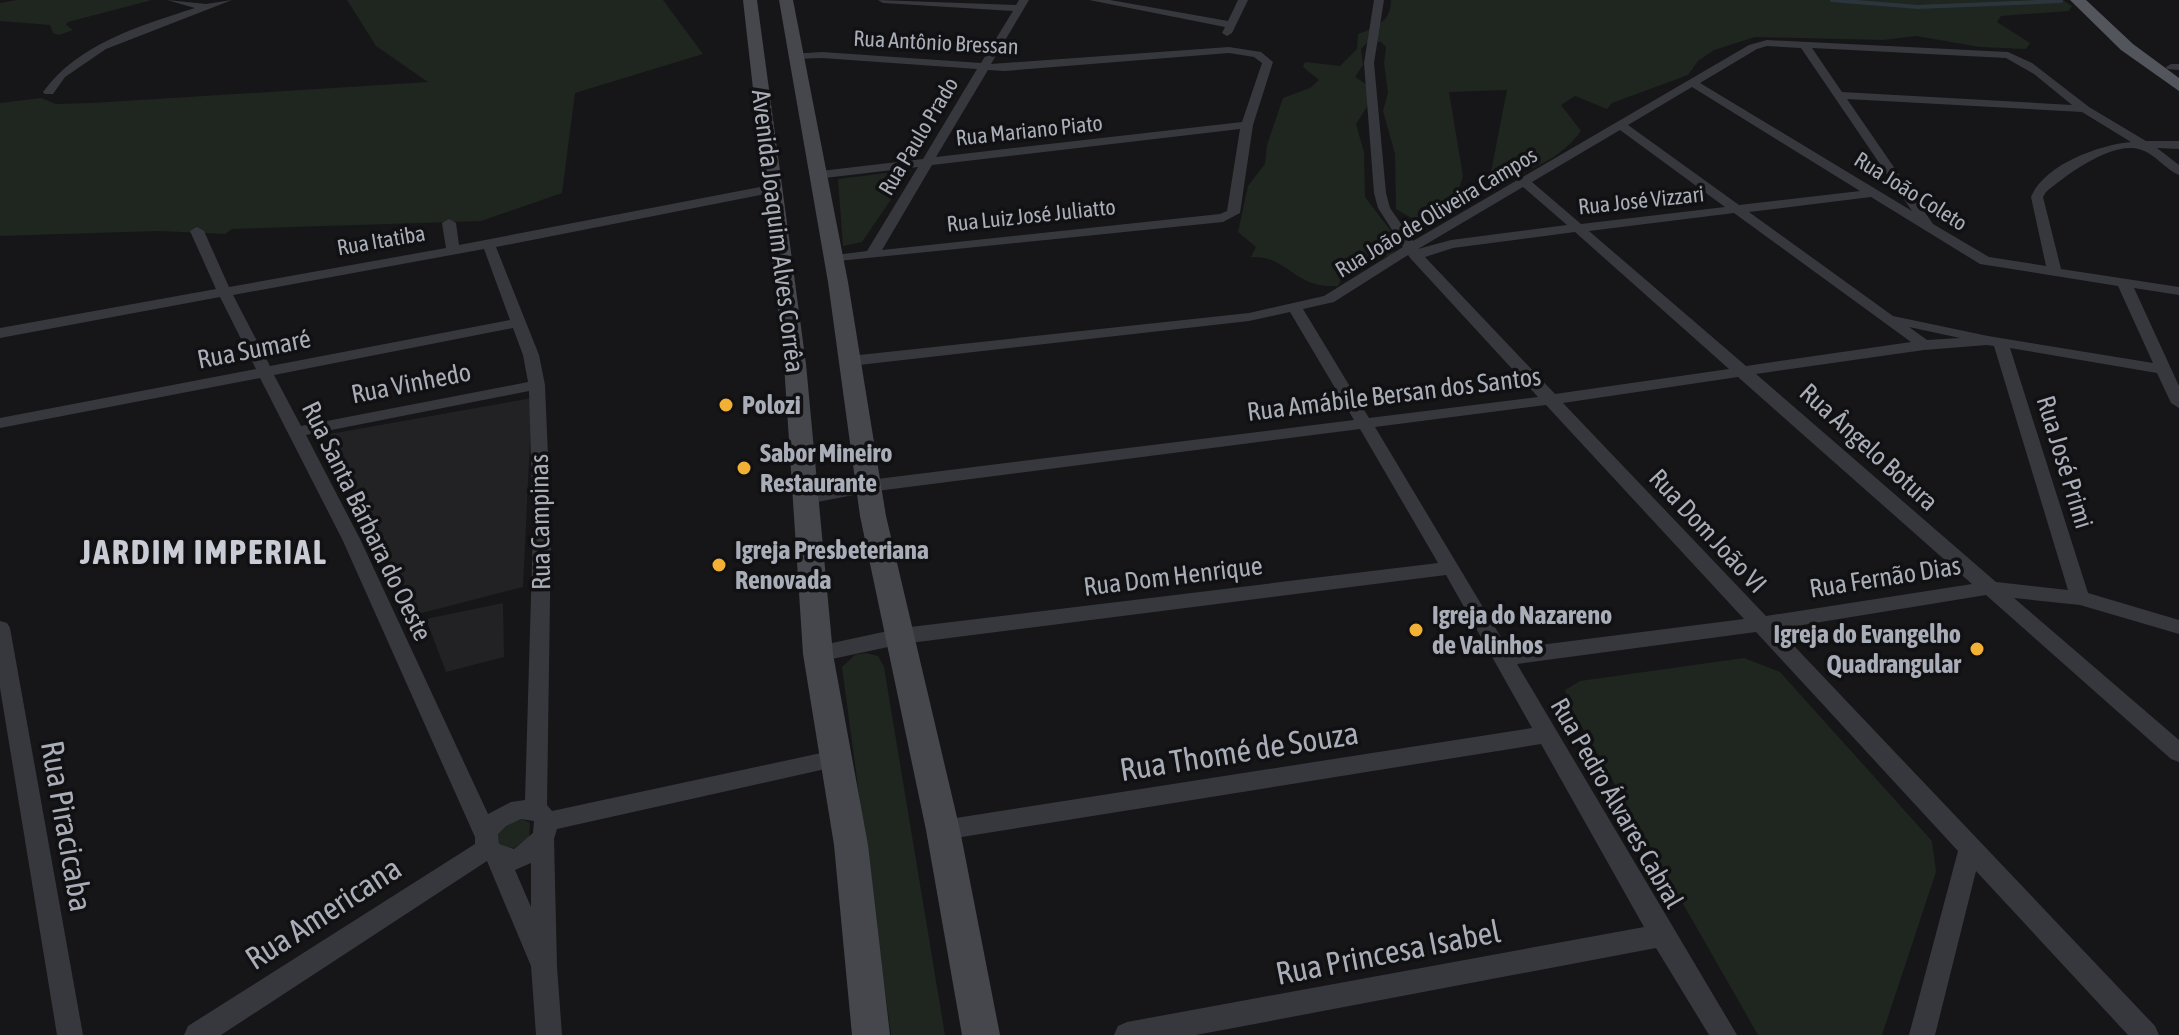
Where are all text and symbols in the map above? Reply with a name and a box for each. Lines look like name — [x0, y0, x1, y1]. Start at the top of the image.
street label: Rua Antônio Bressan — [853, 25, 1019, 59]
street label: Rua Paulo Prado — [873, 72, 963, 200]
street label: Avenida Joaquim Alves Corrêa — [746, 88, 810, 374]
street label: Rua Mariano Piato — [954, 109, 1104, 151]
street label: Rua João de Oliveira Campos — [1330, 141, 1542, 283]
street label: Rua João Coleto — [1850, 146, 1972, 236]
street label: Rua José Vizzari — [1577, 180, 1705, 220]
street label: Rua Luiz José Juliatto — [945, 193, 1117, 237]
street label: Rua Itatiba — [335, 219, 427, 261]
street label: Rua Sumaré — [195, 323, 313, 375]
street label: Rua Vinhedo — [349, 357, 473, 409]
street label: Rua Amábile Bersan dos Santos — [1245, 361, 1543, 427]
street label: Rua Ângelo Botura — [1794, 377, 1944, 517]
place label: Polozi — [742, 390, 801, 420]
street label: Rua José Primi — [2031, 392, 2099, 532]
street label: Rua Santa Bárbara do Oeste — [296, 396, 438, 646]
marker: Polozi — [717, 396, 735, 414]
place label: Sabor Mineiro Restaurante — [760, 438, 892, 498]
street label: Rua Campinas — [524, 454, 556, 590]
marker: Sabor Mineiro Restaurante — [735, 459, 753, 477]
street label: Rua Dom João VI — [1643, 463, 1773, 599]
district label: JARDIM IMPERIAL — [79, 532, 328, 571]
place label: Igreja Presbeteriana Renovada — [735, 535, 929, 595]
street label: Rua Dom Henrique — [1082, 550, 1264, 602]
street label: Rua Fernão Dias — [1807, 550, 1963, 604]
marker: Igreja Presbeteriana Renovada — [710, 556, 728, 574]
place label: Igreja do Nazareno de Valinhos — [1432, 600, 1612, 660]
place label: Igreja do Evangelho Quadrangular — [1774, 619, 1962, 679]
marker: Igreja do Nazareno de Valinhos — [1407, 621, 1425, 639]
marker: Igreja do Evangelho Quadrangular — [1968, 640, 1986, 658]
street label: Rua Pedro Álvares Cabral — [1545, 693, 1689, 913]
street label: Rua Thomé de Souza — [1117, 714, 1361, 788]
street label: Rua Piracicaba — [34, 738, 100, 914]
street label: Rua Americana — [238, 849, 408, 977]
street label: Rua Princesa Isabel — [1272, 912, 1504, 992]

